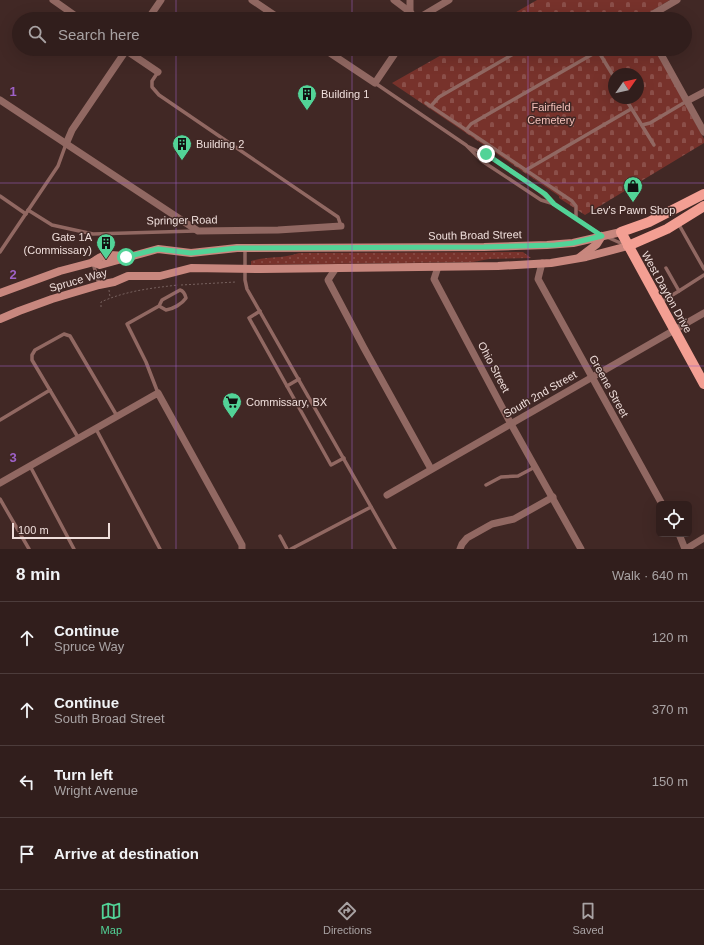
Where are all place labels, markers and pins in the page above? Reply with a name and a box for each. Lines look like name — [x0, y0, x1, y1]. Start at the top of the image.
building icon: Building 1 — [296, 83, 318, 111]
place label: Building 1 — [321, 88, 369, 100]
building icon: Building 2 — [171, 133, 193, 161]
place label: Building 2 — [196, 138, 244, 150]
shop icon: Lev's Pawn Shop — [622, 175, 644, 203]
place label: Lev's Pawn Shop — [591, 204, 675, 216]
place label: Gate 1A (Commissary) — [24, 231, 93, 256]
building icon: Gate 1A (Commissary) — [95, 232, 117, 260]
supermarket icon: Commissary, BX — [221, 391, 243, 419]
place label: Commissary, BX — [246, 396, 328, 408]

